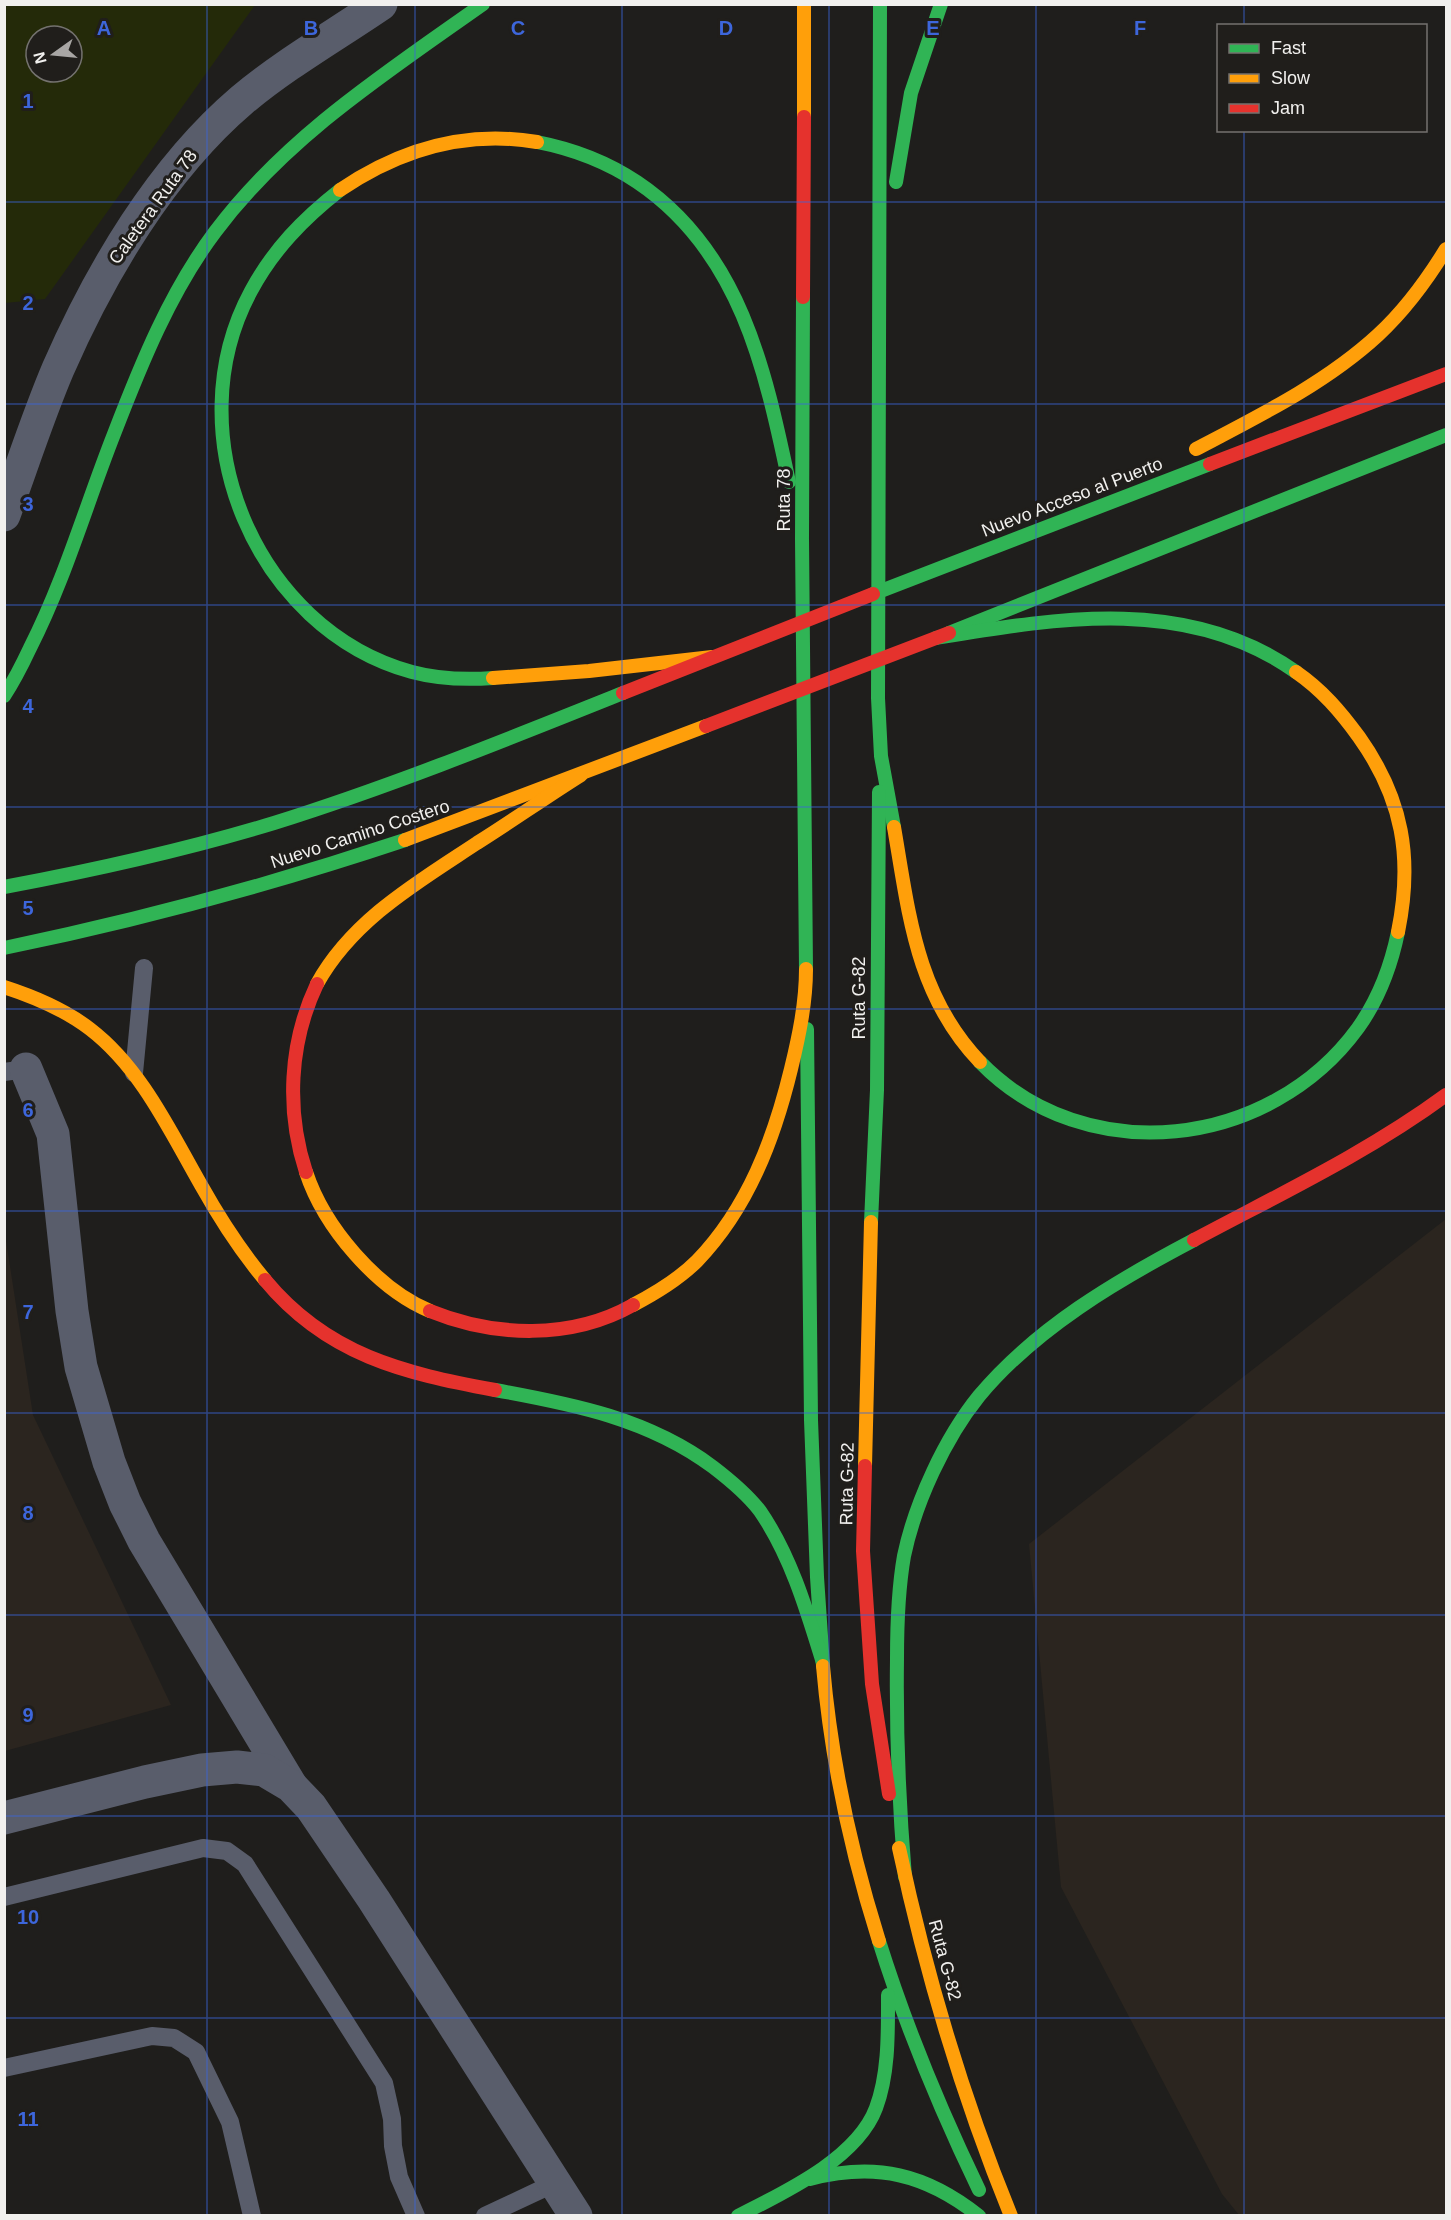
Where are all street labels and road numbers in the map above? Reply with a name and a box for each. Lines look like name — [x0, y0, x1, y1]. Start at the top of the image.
street label: Caletera Ruta 78 — [105, 146, 201, 268]
street label: Nuevo Acceso al Puerto — [979, 453, 1165, 541]
street label: Ruta 78 — [774, 468, 794, 532]
street label: Nuevo Camino Costero — [268, 796, 452, 872]
street label: Ruta G-82 — [849, 956, 869, 1040]
street label: Ruta G-82 — [836, 1442, 858, 1526]
street label: Ruta G-82 — [925, 1917, 965, 2003]

